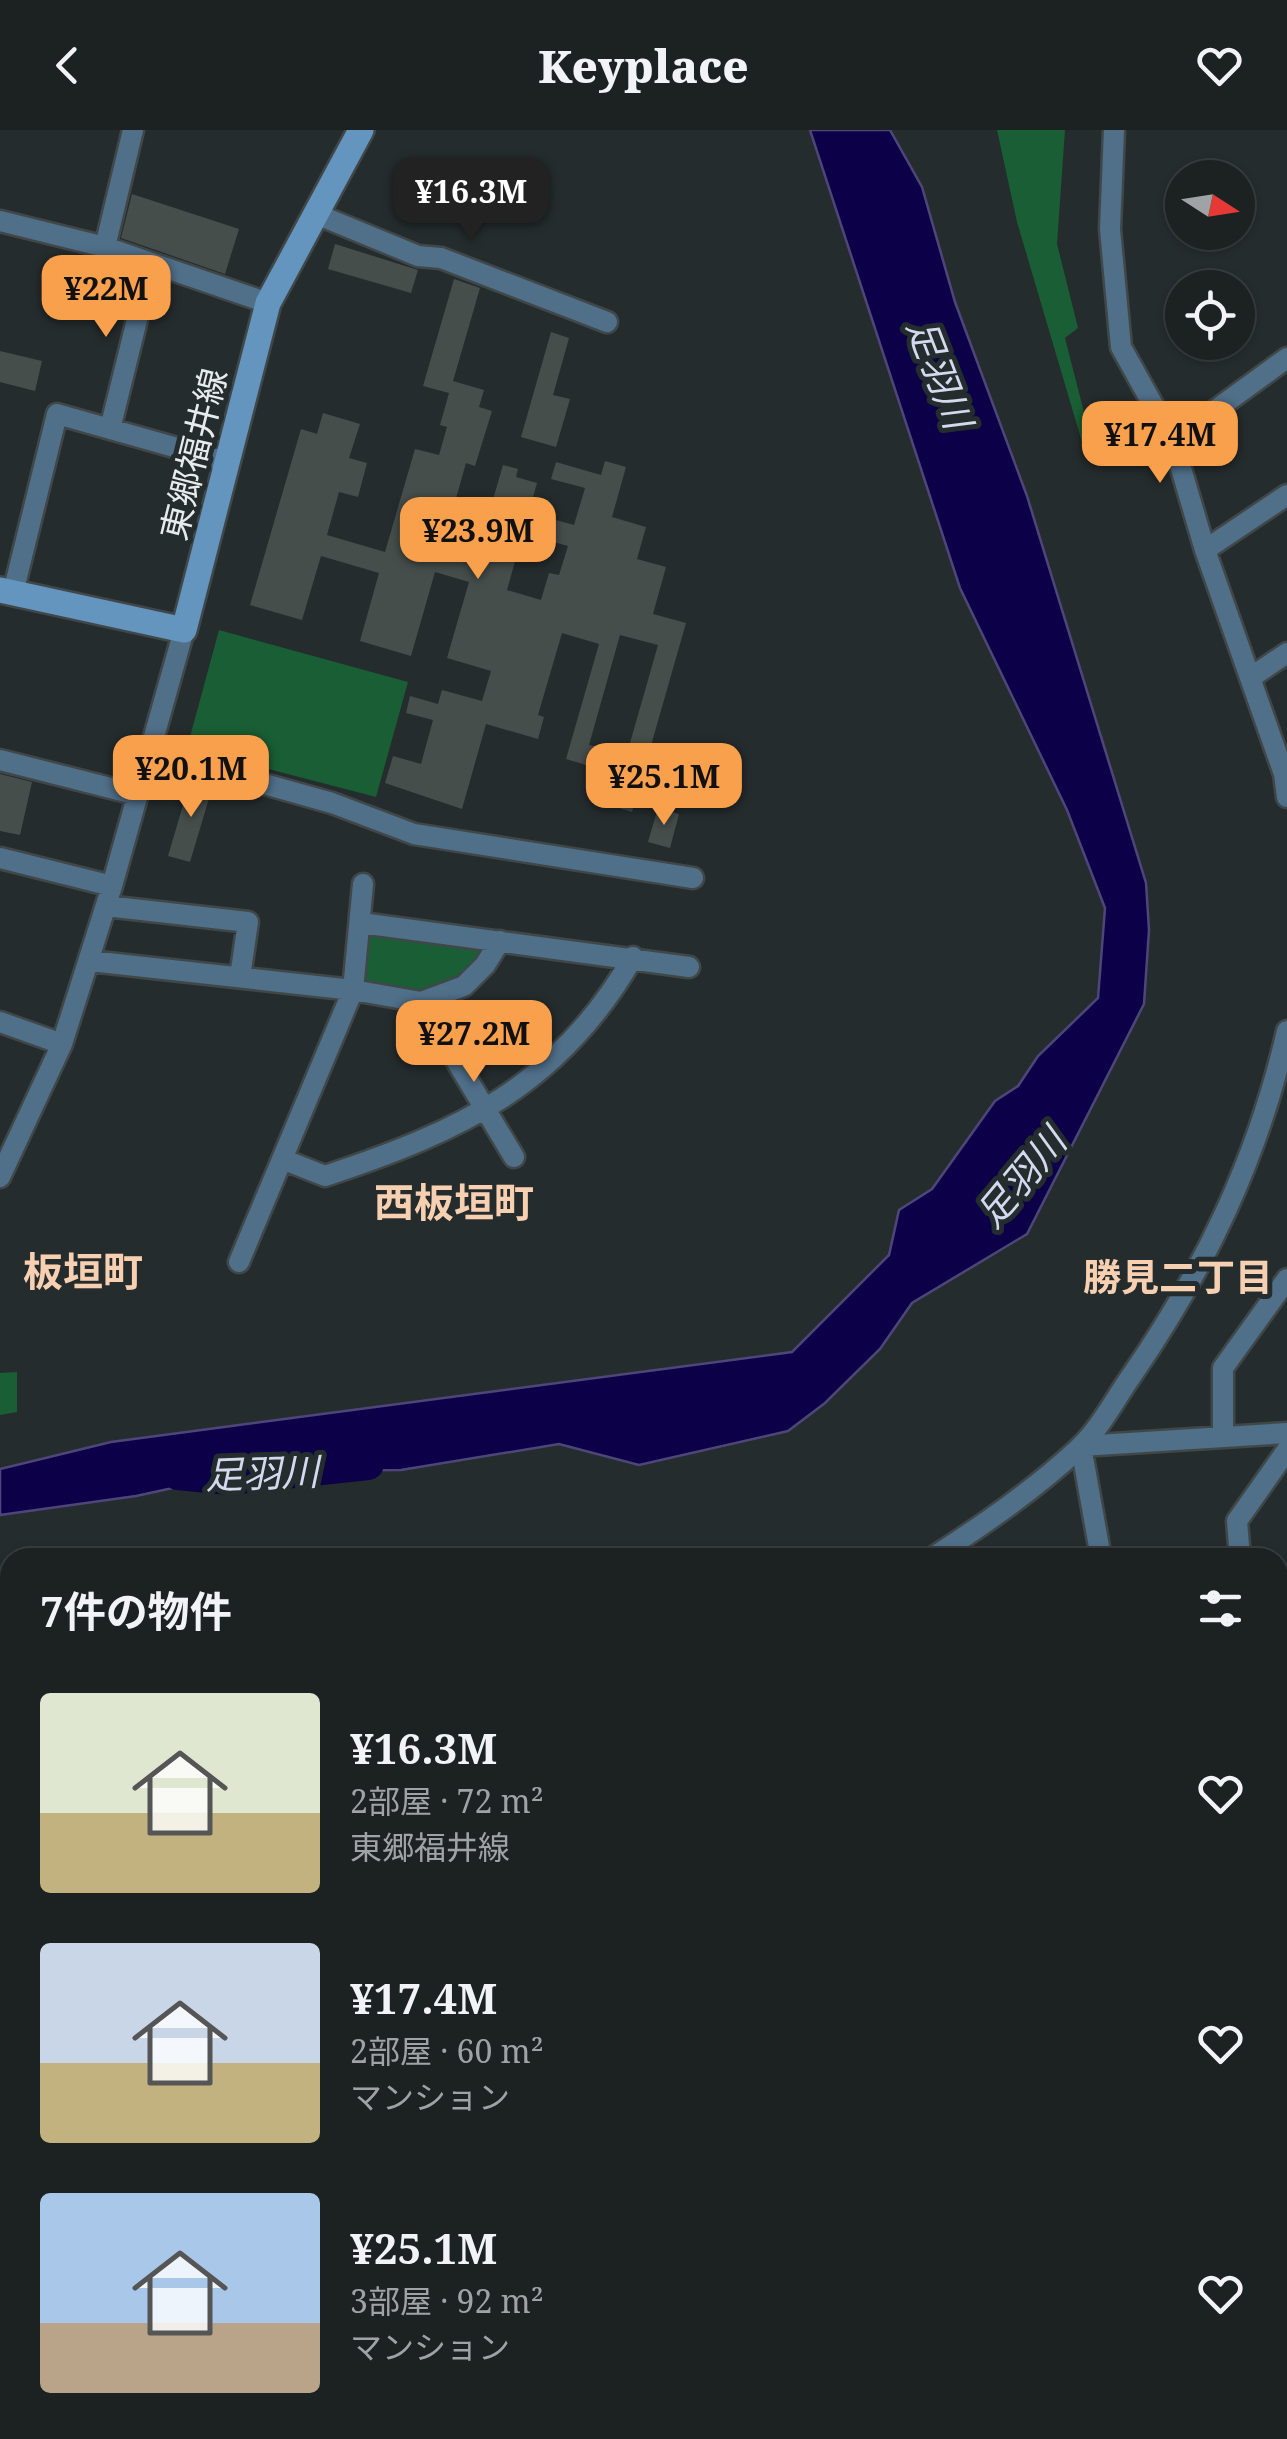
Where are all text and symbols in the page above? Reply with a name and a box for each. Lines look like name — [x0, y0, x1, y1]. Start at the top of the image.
text: Keyplace — [538, 35, 749, 96]
icon: back — [40, 38, 95, 93]
icon: heart — [1192, 38, 1247, 93]
pin: ¥16.3M — [390, 158, 552, 243]
north arrow — [1165, 160, 1255, 250]
map controls — [1165, 160, 1255, 360]
text: ¥16.3M — [415, 169, 527, 212]
pin: ¥22M — [47, 255, 165, 340]
text: ¥22M — [64, 266, 148, 309]
button: locate — [1165, 270, 1255, 360]
water label: 足羽川 — [896, 310, 987, 439]
street label: 東郷福井線 — [149, 363, 237, 545]
pin: ¥17.4M — [1079, 401, 1241, 486]
text: ¥17.4M — [1104, 412, 1216, 455]
pin: ¥23.9M — [397, 497, 559, 582]
text: ¥23.9M — [422, 508, 534, 551]
pin: ¥20.1M — [110, 735, 272, 820]
pin: ¥25.1M — [583, 743, 745, 828]
text: ¥20.1M — [135, 746, 247, 789]
text: ¥25.1M — [608, 754, 720, 797]
pin: ¥27.2M — [393, 1000, 555, 1085]
text: ¥27.2M — [418, 1011, 530, 1054]
water label: 足羽川 — [963, 1114, 1079, 1237]
district label: 西板垣町 — [374, 1174, 534, 1229]
district label: 板垣町 — [23, 1243, 143, 1298]
district label: 勝見二丁目 — [1083, 1250, 1273, 1302]
water label: 足羽川 — [204, 1444, 324, 1500]
icon: filters — [1193, 1581, 1248, 1636]
text: 7件の物件 — [40, 1582, 232, 1639]
text: ¥16.3M — [350, 1719, 497, 1776]
icon: home — [120, 1733, 240, 1853]
icon: heart — [1193, 1766, 1248, 1821]
text: 2部屋 · 72 m² — [350, 1779, 544, 1822]
text: 東郷福井線 — [350, 1825, 510, 1868]
text: ¥17.4M — [350, 1969, 497, 2026]
icon: home — [120, 1983, 240, 2103]
icon: heart — [1193, 2016, 1248, 2071]
text: 2部屋 · 60 m² — [350, 2029, 544, 2072]
text: マンション — [350, 2075, 510, 2118]
text: ¥25.1M — [350, 2219, 497, 2276]
icon: home — [120, 2233, 240, 2353]
icon: heart — [1193, 2266, 1248, 2321]
text: 3部屋 · 92 m² — [350, 2279, 544, 2322]
text: マンション — [350, 2325, 510, 2368]

